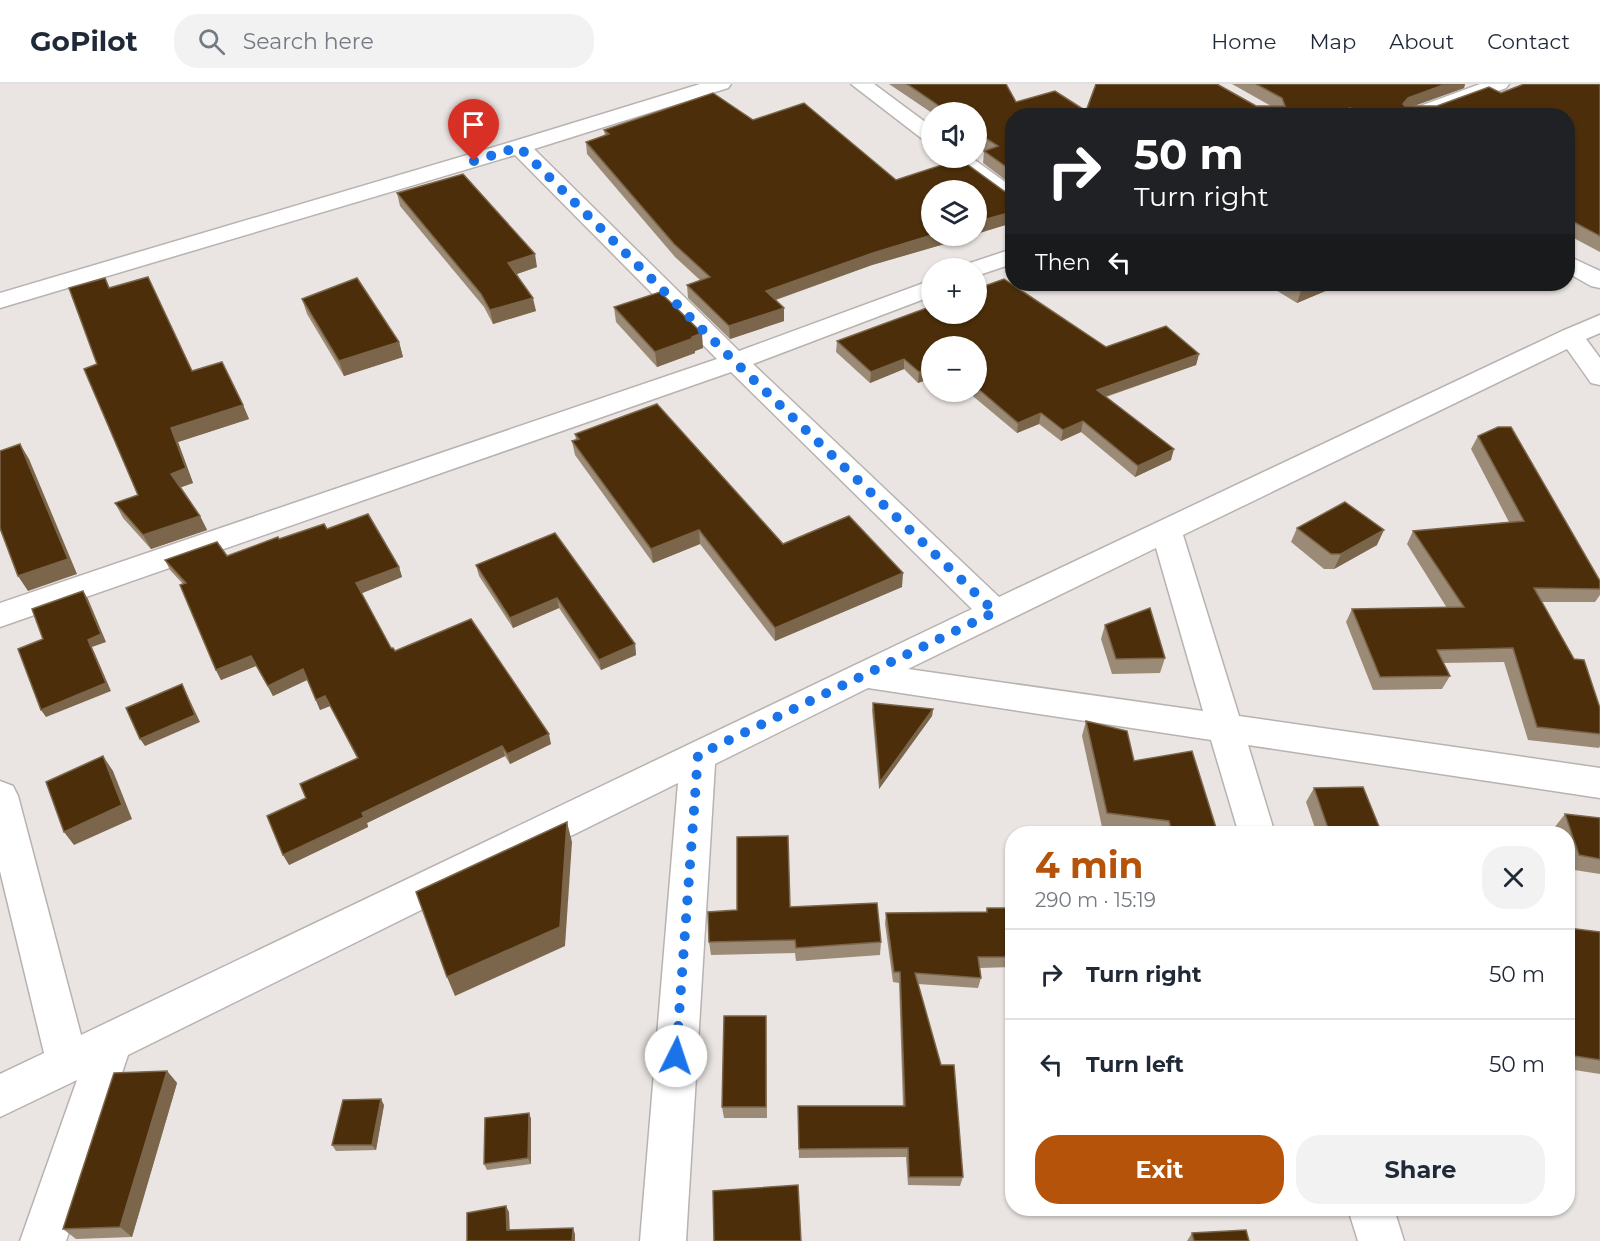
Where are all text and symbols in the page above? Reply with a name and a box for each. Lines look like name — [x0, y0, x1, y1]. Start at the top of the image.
search box — [174, 14, 594, 68]
text: GoPilot — [30, 24, 138, 58]
icon: search — [195, 25, 228, 58]
text: Search here — [243, 28, 374, 55]
text: Home — [1211, 29, 1276, 54]
text: Map — [1309, 29, 1356, 54]
text: About — [1389, 29, 1454, 54]
text: Contact — [1487, 29, 1570, 54]
pin — [448, 99, 499, 161]
map controls — [921, 102, 987, 402]
button: sound — [921, 102, 987, 168]
icon: arrive — [457, 108, 490, 141]
text: 50 m — [1134, 128, 1243, 180]
icon: right — [1035, 132, 1113, 210]
button: layers — [921, 180, 987, 246]
text: Turn right — [1134, 180, 1269, 213]
icon: left — [1103, 246, 1136, 279]
text: Then — [1035, 249, 1091, 276]
button: + — [921, 258, 987, 324]
button: − — [921, 336, 987, 402]
text: 4 min — [1035, 843, 1143, 887]
button: close — [1482, 846, 1545, 909]
text: 290 m · 15:19 — [1035, 888, 1156, 912]
icon: right — [1035, 958, 1068, 991]
text: Turn right — [1086, 961, 1201, 988]
text: 50 m — [1489, 961, 1545, 988]
position arrow — [644, 1024, 708, 1088]
icon: left — [1035, 1048, 1068, 1081]
text: Turn left — [1086, 1051, 1184, 1078]
text: 50 m — [1489, 1051, 1545, 1078]
button: Exit — [1035, 1135, 1284, 1204]
button: Share — [1296, 1135, 1545, 1204]

